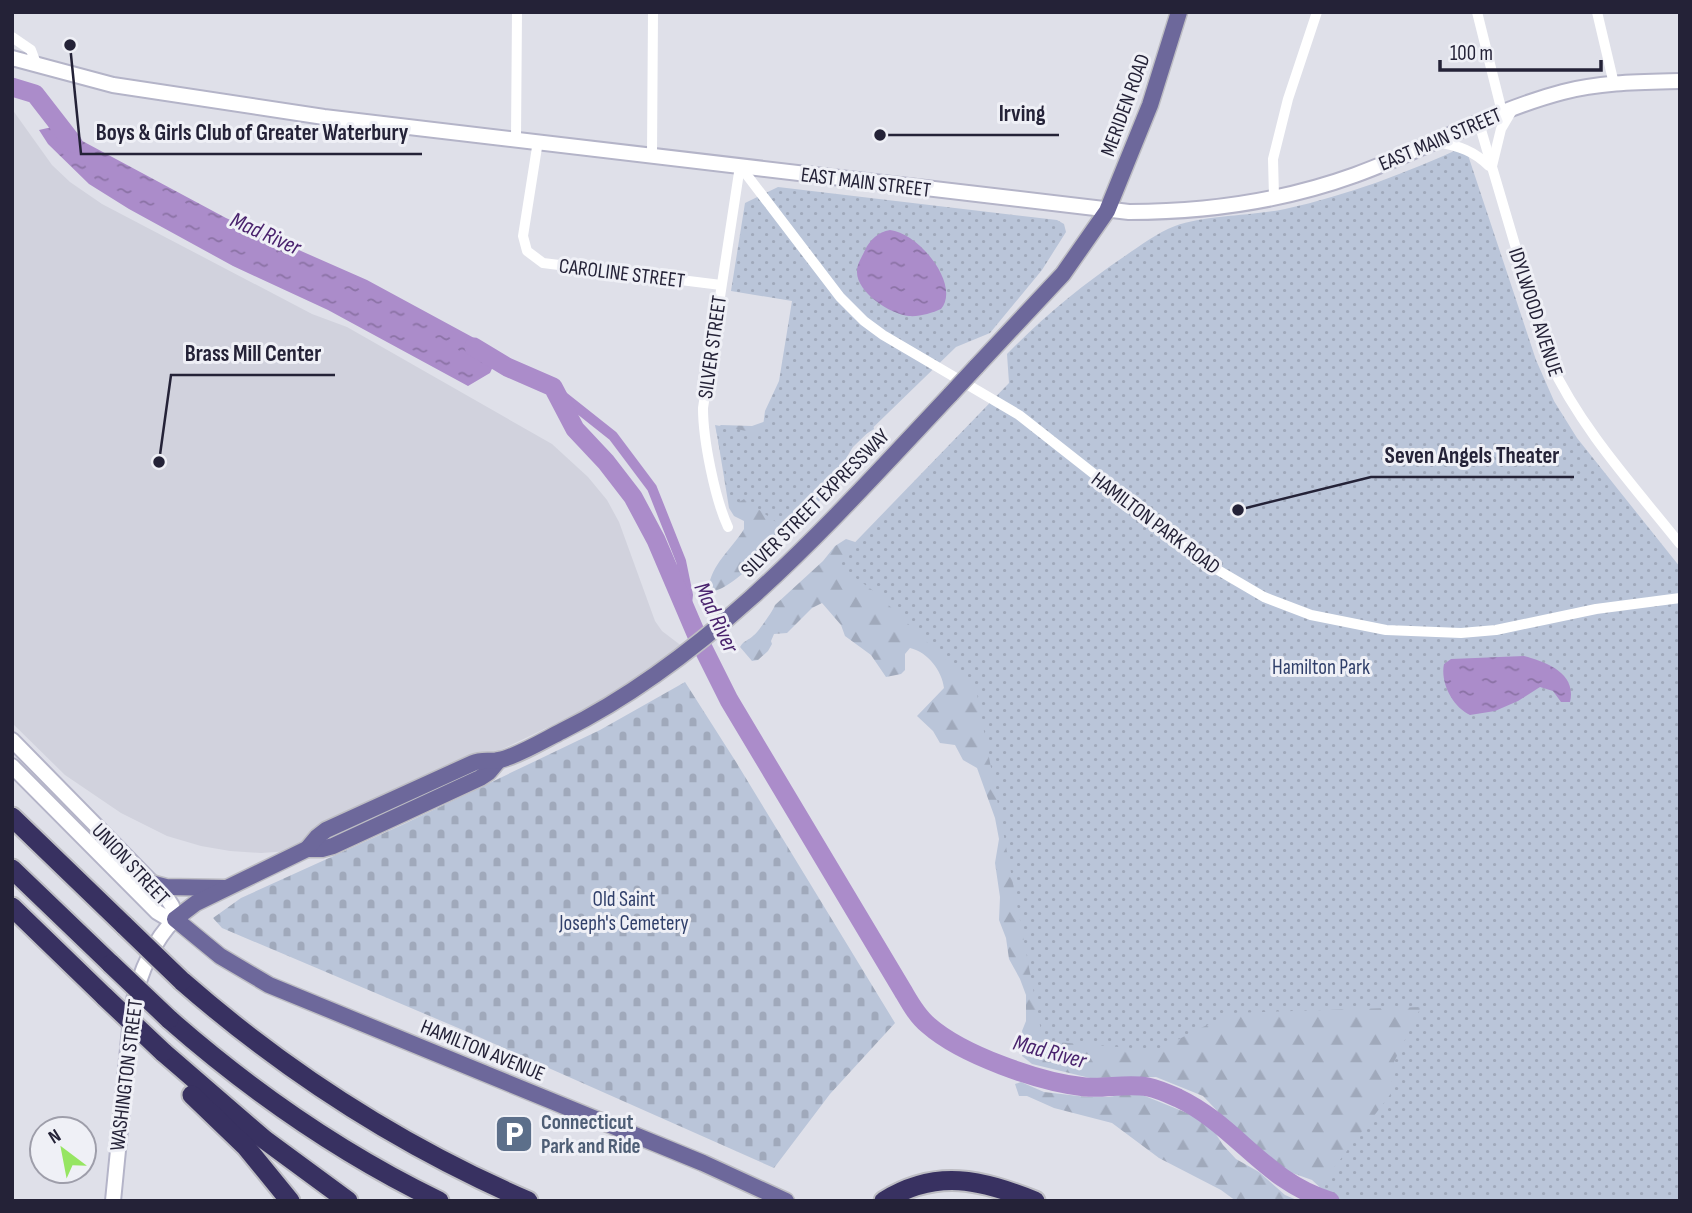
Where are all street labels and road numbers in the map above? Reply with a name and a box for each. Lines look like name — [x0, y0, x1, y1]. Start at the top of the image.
street label: MERIDEN ROAD — [1095, 51, 1156, 160]
street label: EAST MAIN STREET — [1375, 102, 1506, 177]
street label: EAST MAIN STREET — [799, 162, 933, 203]
street label: IDYLWOOD AVENUE — [1503, 245, 1568, 380]
street label: CAROLINE STREET — [558, 253, 687, 294]
street label: SILVER STREET — [693, 293, 732, 400]
street label: SILVER STREET EXPRESSWAY — [736, 424, 895, 583]
street label: HAMILTON PARK ROAD — [1087, 467, 1225, 580]
street label: UNION STREET — [86, 818, 175, 911]
street label: WASHINGTON STREET — [105, 997, 148, 1152]
street label: HAMILTON AVENUE — [417, 1014, 549, 1087]

